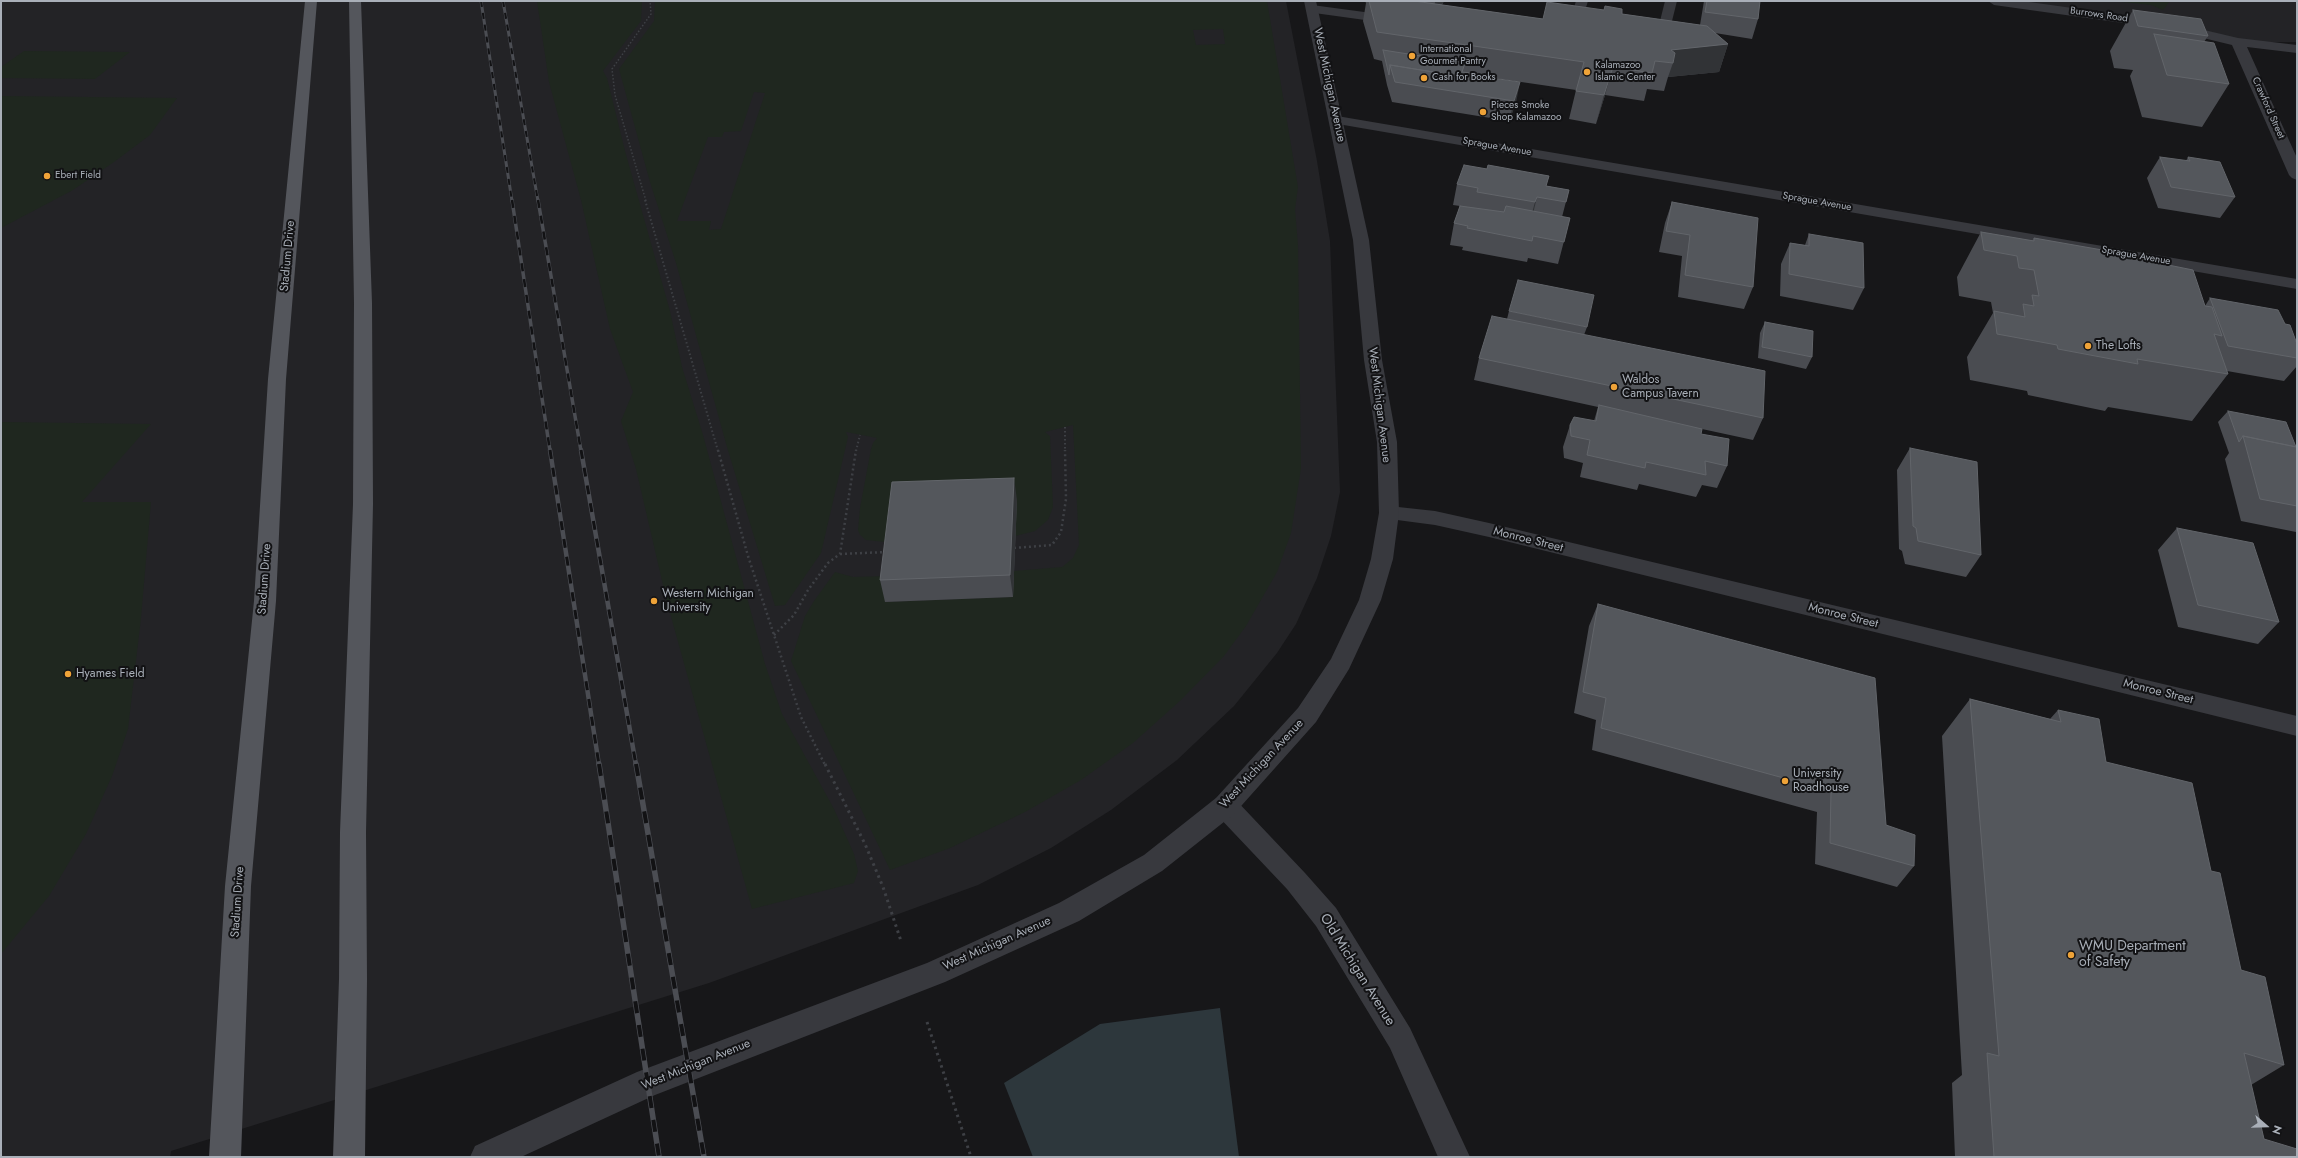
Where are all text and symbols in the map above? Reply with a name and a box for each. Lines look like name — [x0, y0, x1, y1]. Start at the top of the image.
street label: Burrows Road — [2069, 5, 2129, 25]
street label: West Michigan Avenue — [1310, 27, 1348, 143]
place label: International Gourmet Pantry — [1420, 44, 1486, 68]
marker: International Gourmet Pantry — [1407, 51, 1417, 61]
place label: Kalamazoo Islamic Center — [1595, 60, 1655, 84]
marker: Kalamazoo Islamic Center — [1582, 67, 1592, 77]
place label: Cash for Books — [1432, 72, 1496, 84]
marker: Cash for Books — [1419, 73, 1429, 83]
street label: Crawford Street — [2249, 75, 2287, 141]
place label: Pieces Smoke Shop Kalamazoo — [1491, 100, 1561, 124]
marker: Pieces Smoke Shop Kalamazoo — [1478, 107, 1488, 117]
street label: Sprague Avenue — [1462, 135, 1532, 159]
place label: Ebert Field — [55, 170, 101, 182]
marker: Ebert Field — [42, 171, 52, 181]
street label: Sprague Avenue — [1782, 190, 1852, 214]
street label: Stadium Drive — [278, 220, 298, 292]
street label: Sprague Avenue — [2101, 244, 2171, 268]
place label: The Lofts — [2096, 339, 2141, 353]
marker: The Lofts — [2083, 341, 2093, 351]
street label: West Michigan Avenue — [1365, 346, 1393, 464]
place label: Waldos Campus Tavern — [1622, 373, 1699, 401]
marker: Waldos Campus Tavern — [1609, 382, 1619, 392]
street label: Monroe Street — [1492, 524, 1564, 556]
street label: Stadium Drive — [255, 543, 275, 615]
place label: Western Michigan University — [662, 587, 754, 615]
marker: Western Michigan University — [649, 596, 659, 606]
street label: Monroe Street — [1807, 600, 1879, 632]
place label: Hyames Field — [76, 667, 145, 681]
marker: Hyames Field — [63, 669, 73, 679]
street label: Monroe Street — [2122, 676, 2194, 708]
street label: West Michigan Avenue — [1217, 717, 1307, 811]
place label: University Roadhouse — [1793, 767, 1849, 795]
marker: University Roadhouse — [1780, 776, 1790, 786]
street label: Stadium Drive — [228, 866, 248, 938]
street label: Old Michigan Avenue — [1316, 911, 1398, 1029]
street label: West Michigan Avenue — [941, 914, 1053, 974]
place label: WMU Department of Safety — [2079, 939, 2186, 972]
marker: WMU Department of Safety — [2066, 950, 2076, 960]
street label: West Michigan Avenue — [639, 1037, 753, 1093]
north arrow — [2246, 1106, 2286, 1146]
text: N — [2268, 1123, 2286, 1137]

